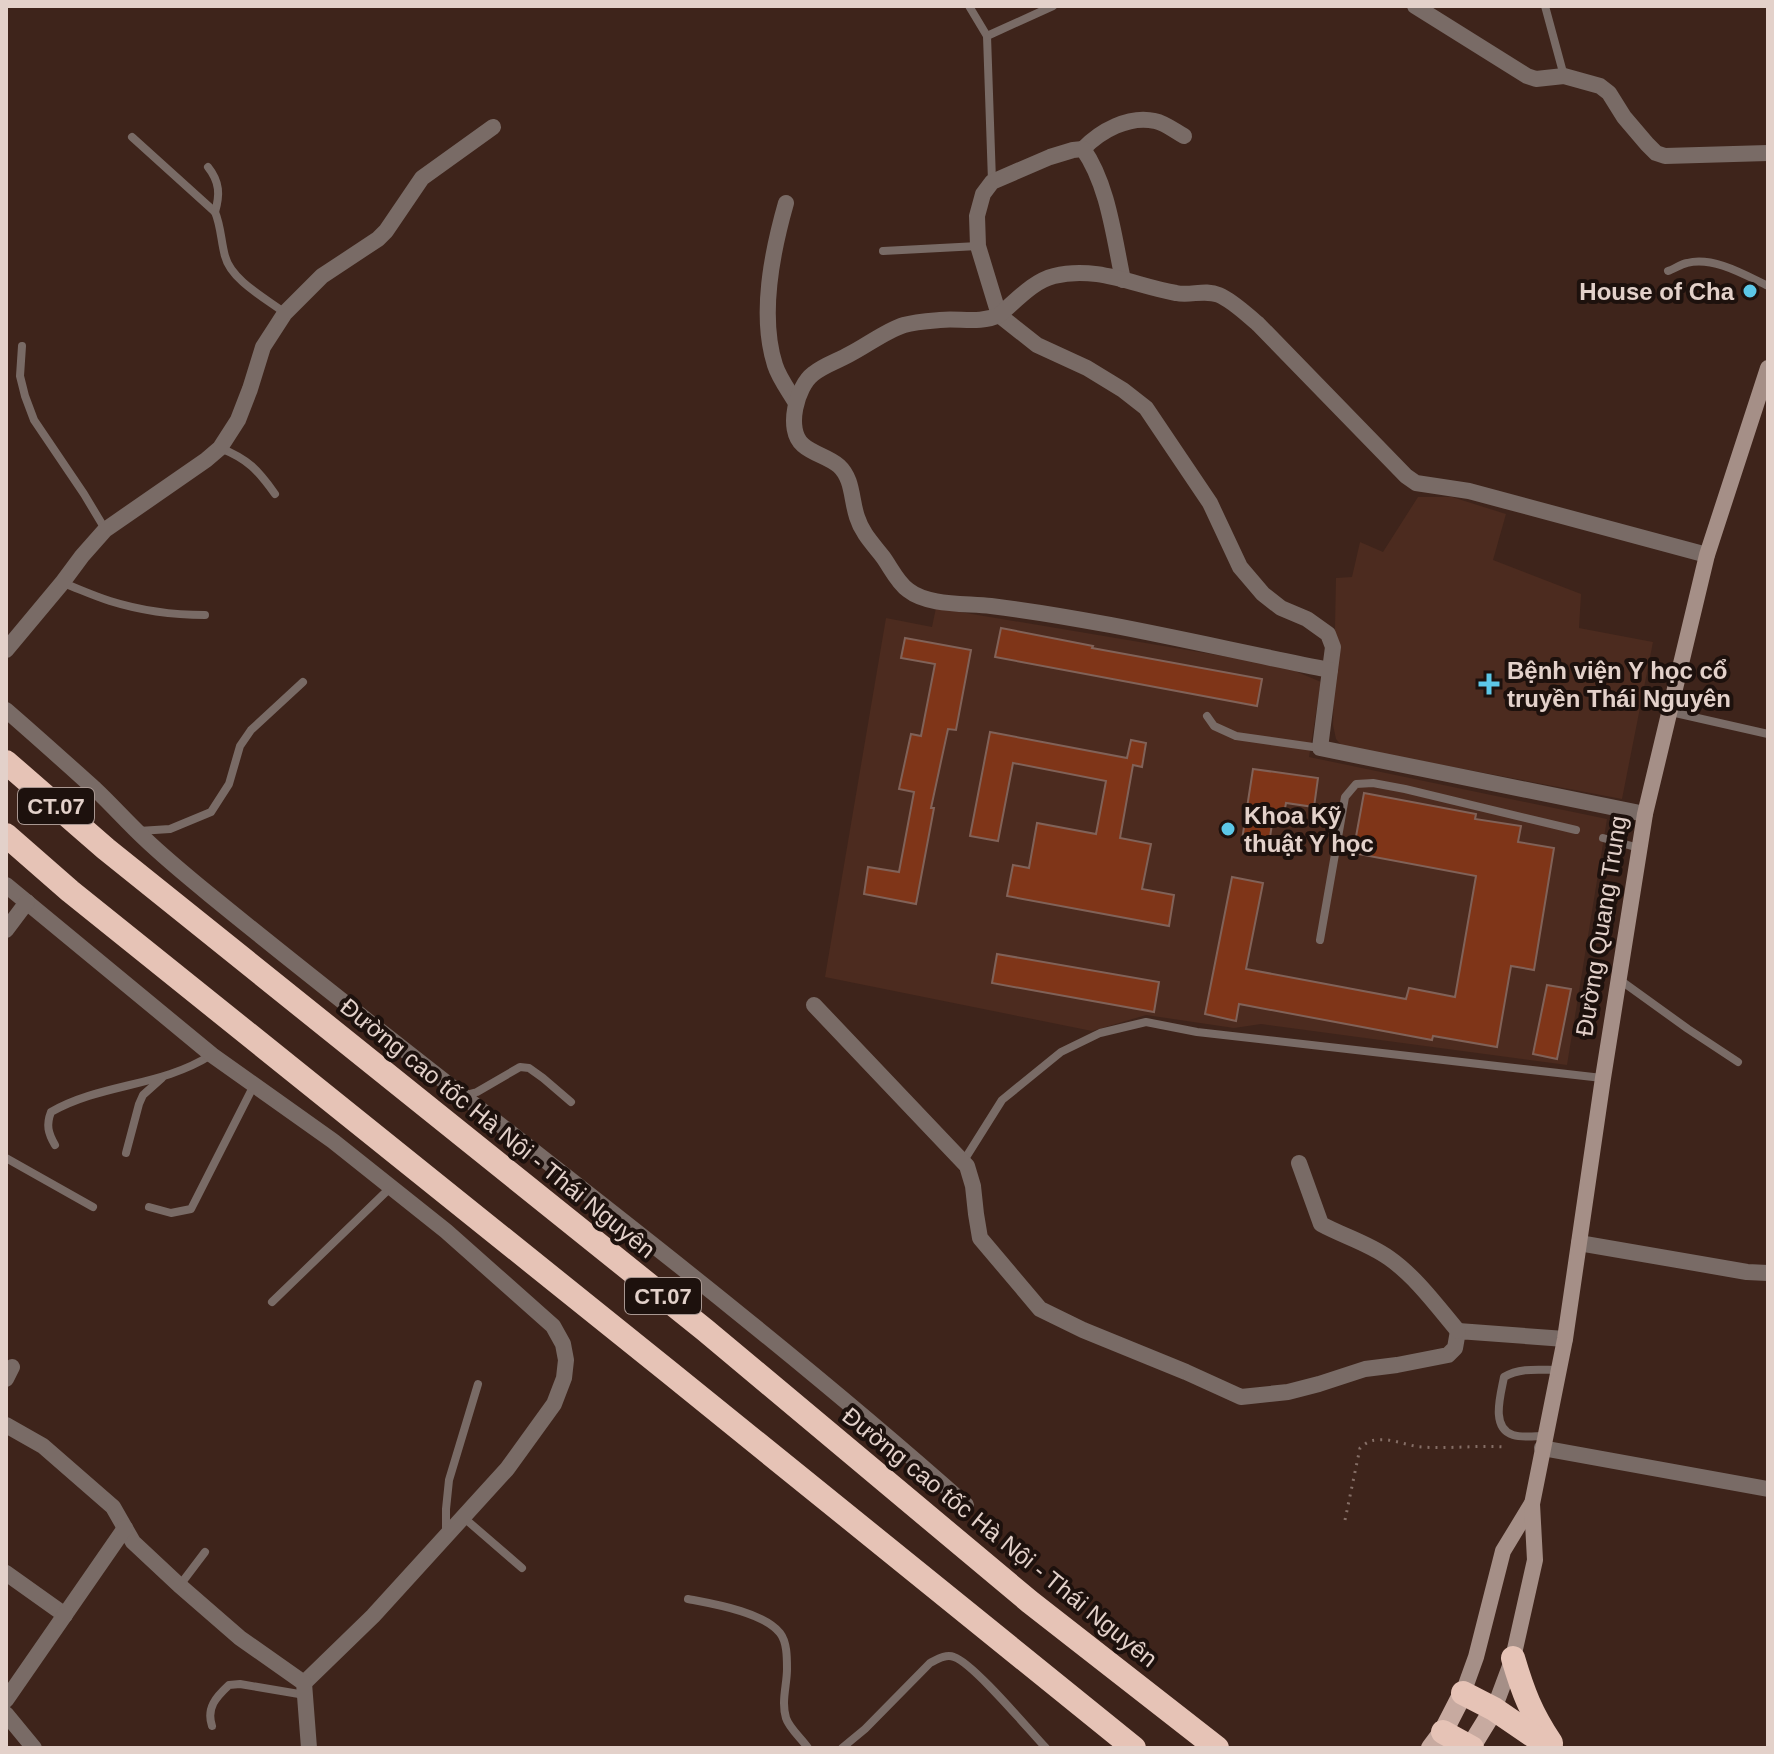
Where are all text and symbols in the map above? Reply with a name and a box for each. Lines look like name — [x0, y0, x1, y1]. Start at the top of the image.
place label: House of Cha — [1579, 278, 1735, 305]
marker: House of Cha — [1741, 282, 1759, 300]
place label: Bệnh viện Y học cổ truyền Thái Nguyên — [1507, 657, 1731, 712]
marker: Bệnh viện Y học cổ truyền Thái Nguyên — [1478, 673, 1500, 695]
road number: CT.07 — [18, 788, 94, 824]
place label: Khoa Kỹ thuật Y học — [1244, 802, 1374, 857]
street label: Đường Quang Trung — [1570, 814, 1632, 1038]
marker: Khoa Kỹ thuật Y học — [1219, 820, 1237, 838]
street label: Đường cao tốc Hà Nội - Thái Nguyên — [335, 993, 661, 1263]
road number: CT.07 — [625, 1278, 701, 1314]
street label: Đường cao tốc Hà Nội - Thái Nguyên — [837, 1402, 1163, 1672]

